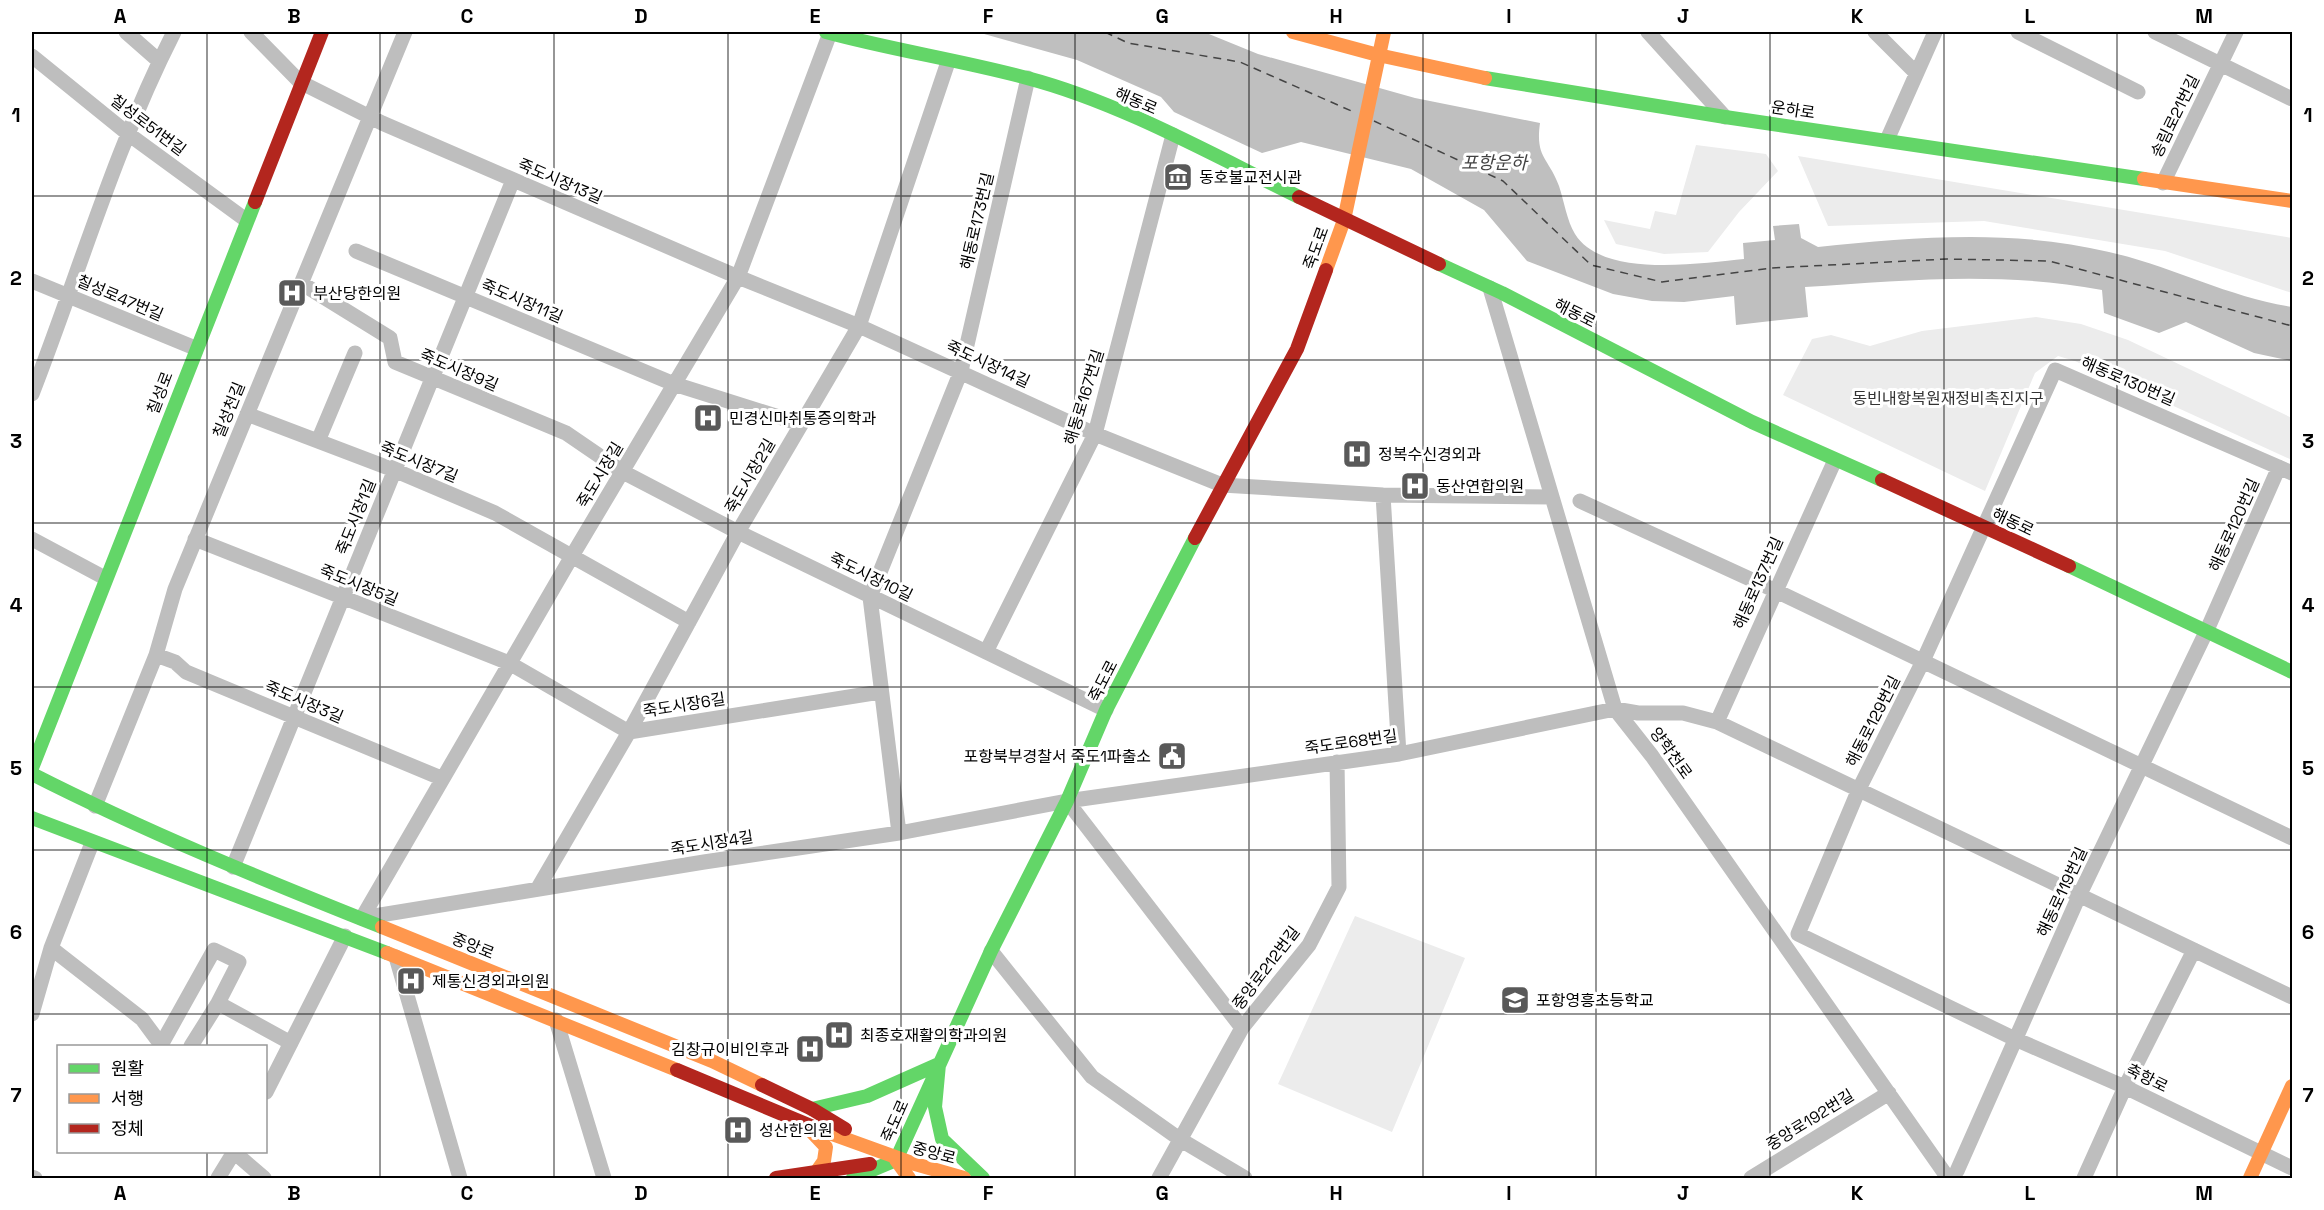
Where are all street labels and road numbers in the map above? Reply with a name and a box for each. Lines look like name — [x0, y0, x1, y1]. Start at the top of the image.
street label: 송림로21번길 — [2146, 71, 2204, 161]
street label: 해동로 — [1112, 83, 1161, 119]
street label: 칠성로51번길 — [106, 90, 190, 160]
street label: 운하로 — [1770, 97, 1817, 124]
street label: 죽도시장13길 — [514, 154, 606, 208]
street label: 해동로173번길 — [956, 170, 998, 272]
street label: 죽도로 — [1299, 223, 1334, 272]
street label: 칠성로47번길 — [73, 270, 167, 326]
street label: 죽도시장11길 — [478, 274, 566, 328]
street label: 해동로 — [1551, 294, 1600, 333]
street label: 죽도시장14길 — [943, 335, 1033, 393]
street label: 죽도시장9길 — [417, 344, 501, 396]
street label: 해동로167번길 — [1060, 347, 1108, 447]
street label: 해동로130번길 — [2078, 352, 2178, 410]
street label: 칠성로 — [142, 368, 178, 417]
street label: 칠성천길 — [208, 379, 250, 441]
street label: 죽도시장2길 — [720, 435, 780, 517]
street label: 죽도시장7길 — [377, 437, 461, 487]
street label: 죽도시장길 — [572, 438, 628, 512]
street label: 해동로120번길 — [2204, 475, 2264, 575]
street label: 죽도시장1길 — [331, 476, 381, 558]
street label: 해동로 — [1989, 503, 2038, 541]
street label: 해동로137번길 — [1728, 534, 1788, 632]
street label: 죽도시장10길 — [826, 548, 916, 606]
street label: 죽도시장5길 — [317, 560, 401, 610]
street label: 죽도로 — [1084, 656, 1123, 705]
street label: 해동로129번길 — [1841, 672, 1905, 770]
street label: 죽도시장3길 — [262, 676, 346, 728]
street label: 죽도시장6길 — [641, 688, 727, 722]
street label: 양학천로 — [1645, 723, 1697, 783]
street label: 죽도로68번길 — [1303, 725, 1399, 759]
street label: 죽도시장4길 — [669, 826, 755, 860]
street label: 해동로119번길 — [2032, 844, 2092, 940]
street label: 중앙로212번길 — [1228, 922, 1304, 1014]
street label: 중앙로 — [449, 928, 498, 964]
street label: 축항로 — [2123, 1059, 2172, 1097]
street label: 중앙로192번길 — [1762, 1085, 1858, 1155]
street label: 죽도로 — [876, 1096, 914, 1145]
street label: 중앙로 — [910, 1137, 958, 1169]

